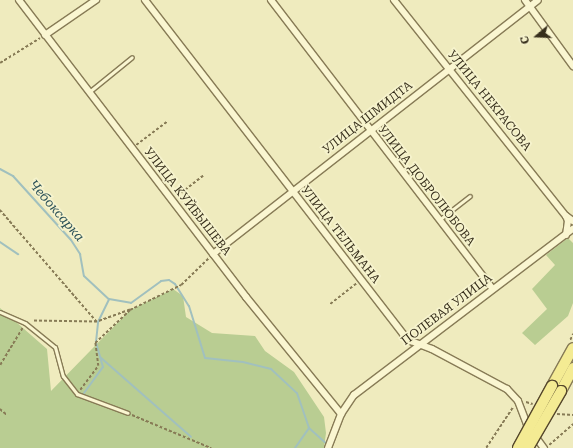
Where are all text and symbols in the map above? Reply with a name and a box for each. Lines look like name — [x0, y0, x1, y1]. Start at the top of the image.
north arrow — [517, 16, 557, 56]
text: С — [518, 34, 533, 46]
street label: УЛИЦА НЕКРАСОВА — [444, 48, 534, 154]
street label: УЛИЦА ШМИДТА — [320, 79, 416, 157]
street label: УЛИЦА ДОБРОЛЮБОВА — [374, 123, 478, 249]
street label: УЛИЦА КУЙБЫШЕВА — [140, 145, 234, 259]
water label: Чебоксарка — [25, 177, 87, 245]
street label: УЛИЦА ТЕЛЬМАНА — [297, 183, 383, 287]
street label: ПОЛЕВАЯ УЛИЦА — [399, 271, 495, 349]

